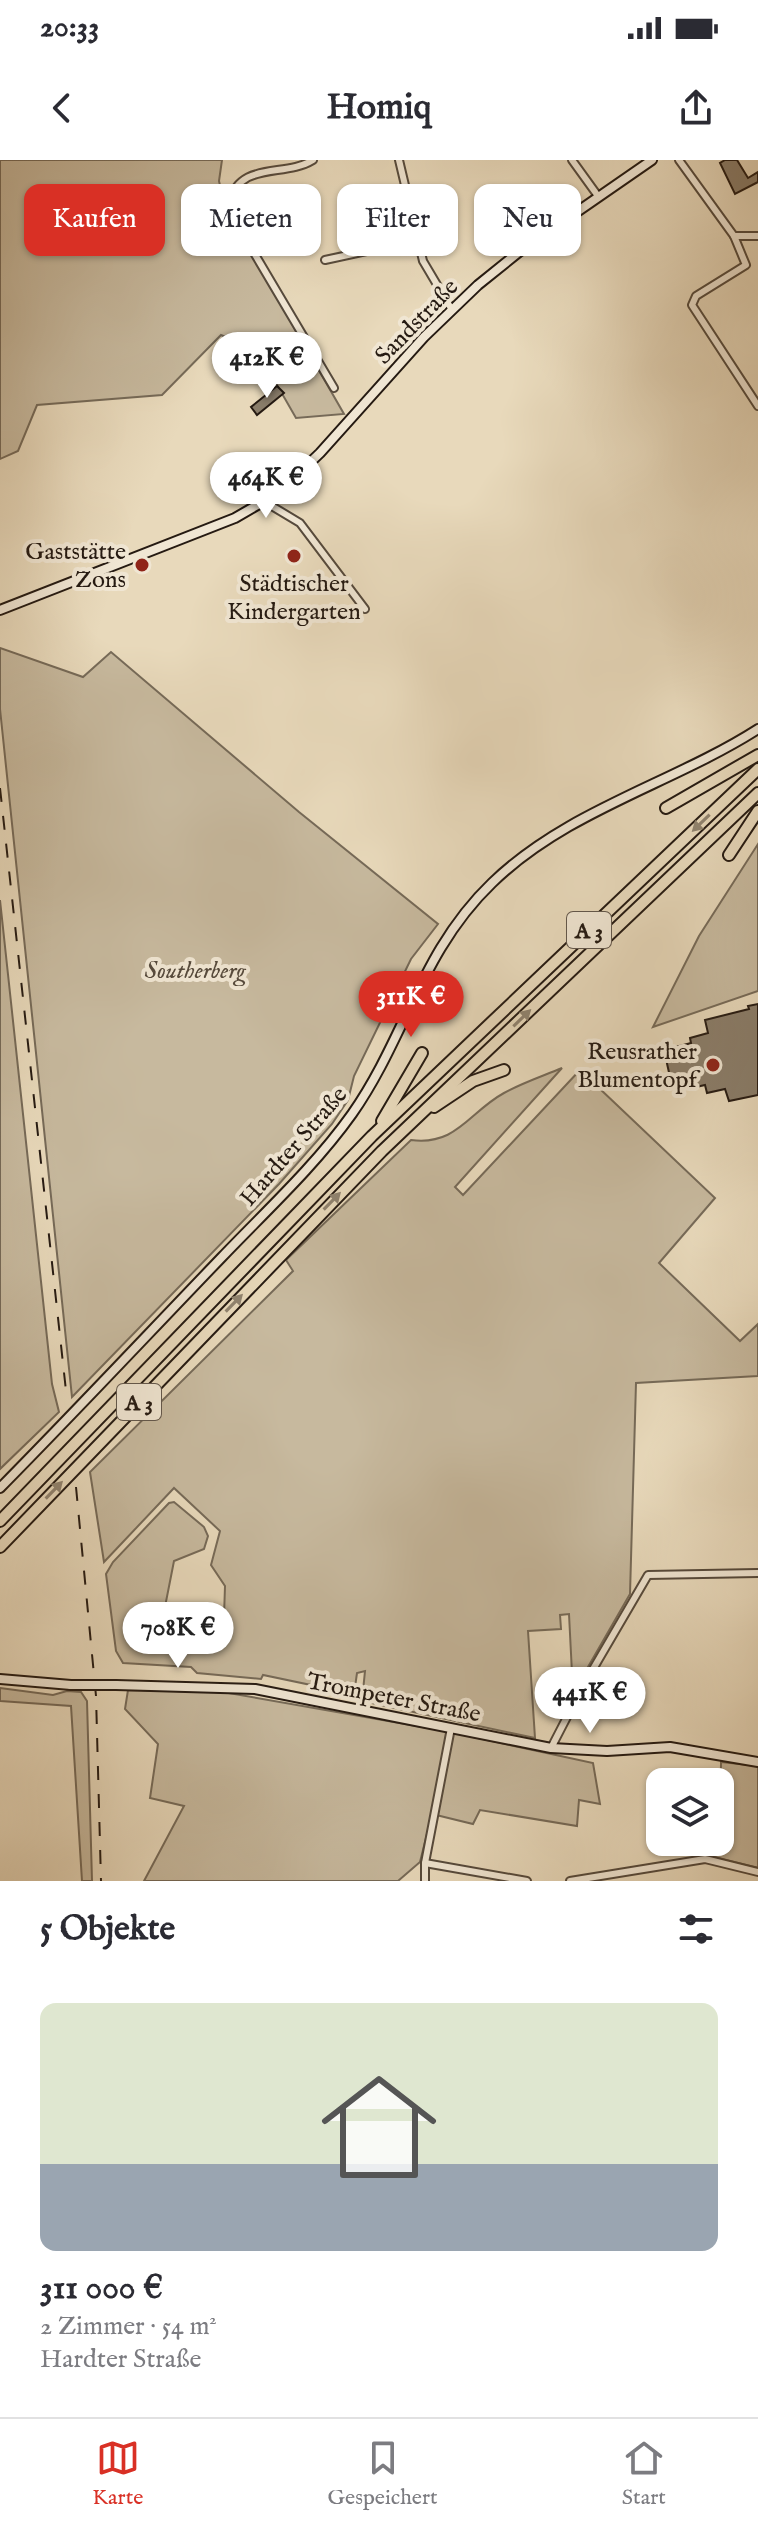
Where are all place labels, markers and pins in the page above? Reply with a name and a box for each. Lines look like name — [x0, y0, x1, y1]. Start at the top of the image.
pin: 412K € — [202, 332, 332, 400]
pin: 464K € — [201, 452, 331, 520]
place label: Gaststätte Zons — [25, 537, 126, 596]
marker: Städtischer Kindergarten — [285, 547, 303, 565]
marker: Gaststätte Zons — [133, 556, 151, 574]
place label: Städtischer Kindergarten — [227, 569, 361, 628]
pin: 311K € — [346, 971, 476, 1039]
place label: Reusrather Blumentopf — [577, 1037, 701, 1096]
marker: Reusrather Blumentopf — [704, 1056, 722, 1074]
pin: 708K € — [113, 1602, 243, 1670]
pin: 441K € — [525, 1667, 655, 1735]

